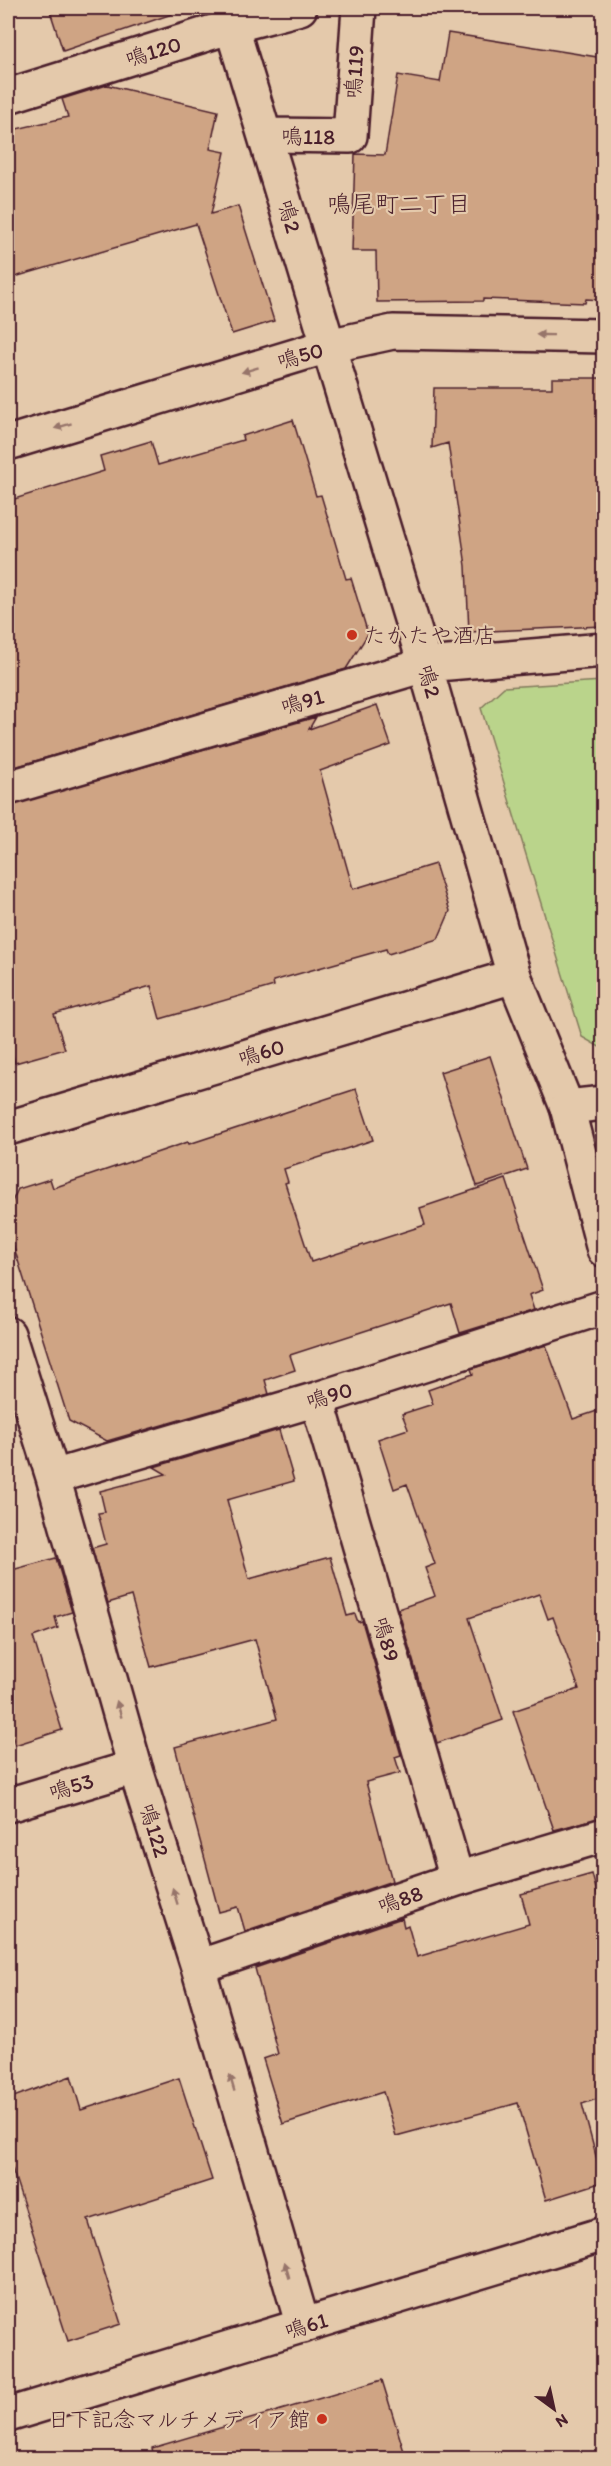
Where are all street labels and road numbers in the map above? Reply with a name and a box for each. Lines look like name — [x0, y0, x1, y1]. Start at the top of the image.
street label: 鳴120 — [122, 30, 185, 73]
street label: 鳴119 — [339, 44, 370, 100]
street label: 鳴118 — [281, 123, 335, 150]
street label: 鳴2 — [272, 196, 307, 236]
street label: 鳴50 — [274, 336, 327, 375]
street label: 鳴2 — [412, 661, 447, 701]
street label: 鳴91 — [277, 682, 327, 720]
street label: 鳴60 — [235, 1033, 288, 1072]
street label: 鳴90 — [303, 1376, 356, 1415]
street label: 鳴89 — [367, 1614, 406, 1665]
street label: 鳴53 — [45, 1767, 97, 1806]
street label: 鳴122 — [134, 1800, 176, 1861]
street label: 鳴88 — [374, 1879, 426, 1920]
street label: 鳴61 — [281, 2306, 331, 2345]

